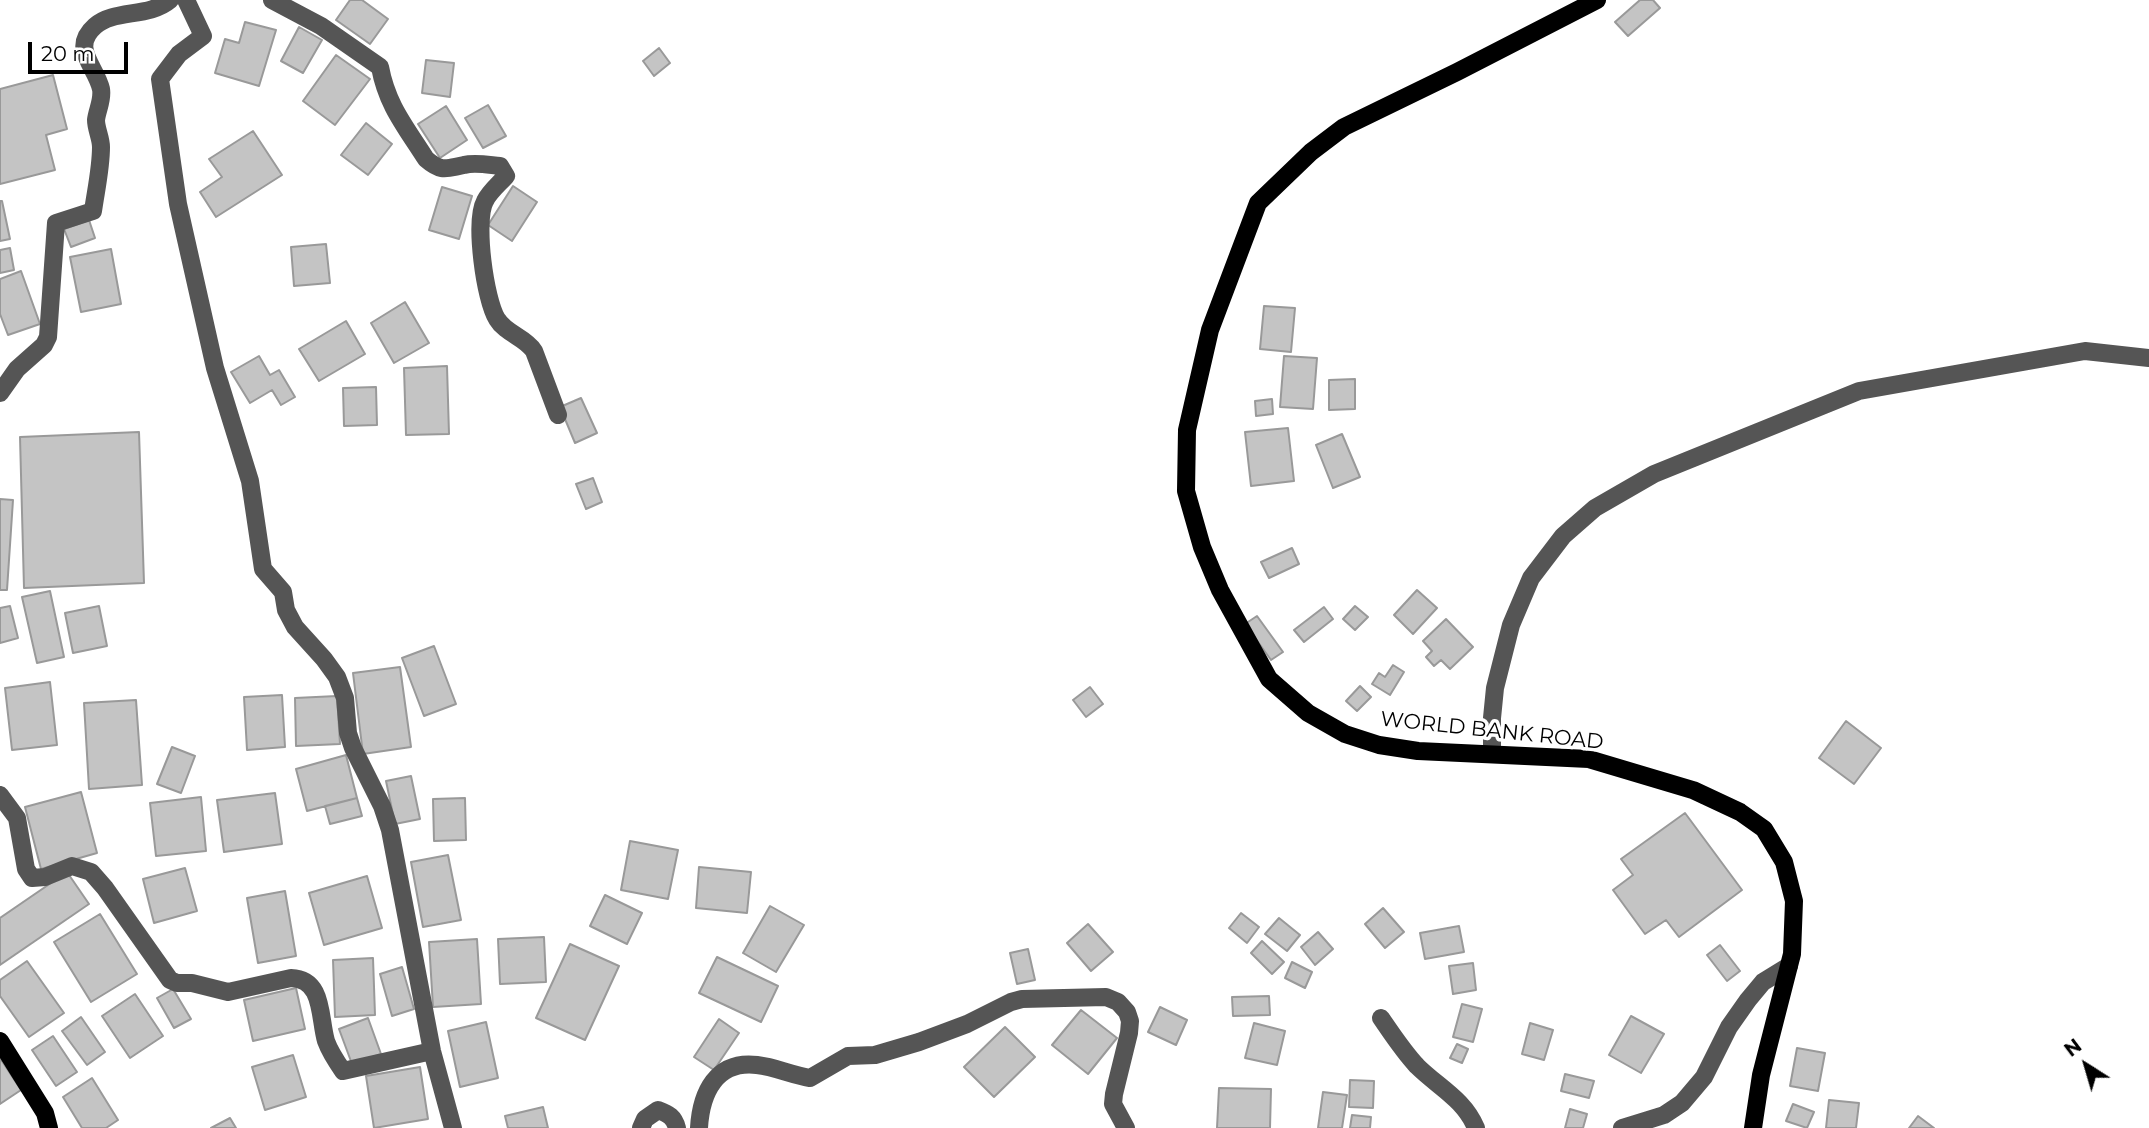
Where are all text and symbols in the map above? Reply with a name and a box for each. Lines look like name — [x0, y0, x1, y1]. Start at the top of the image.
scale bar — [32, 28, 131, 72]
text: 20 m — [41, 41, 95, 66]
street label: WORLD BANK ROAD — [1379, 707, 1605, 755]
north arrow — [2051, 1030, 2121, 1100]
text: N — [2060, 1034, 2086, 1062]

